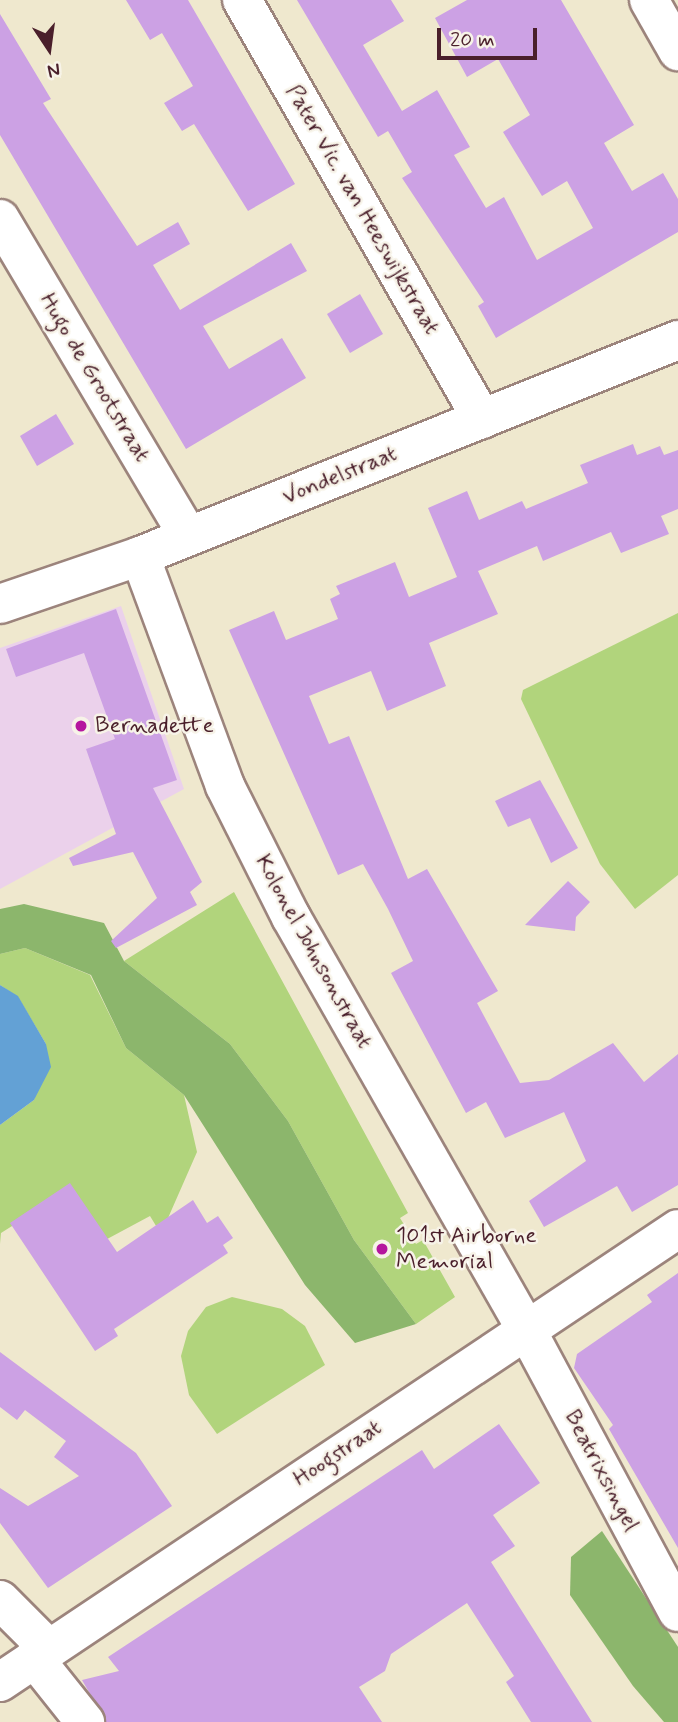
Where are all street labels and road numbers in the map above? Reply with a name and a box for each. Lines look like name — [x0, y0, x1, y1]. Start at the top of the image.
street label: Pater Vic. van Heeswijkstraat — [277, 77, 447, 343]
street label: Hugo de Grootstraat — [33, 289, 155, 467]
street label: Vondelstraat — [279, 441, 401, 511]
street label: Kolonel Johnsonstraat — [247, 848, 379, 1056]
street label: Beatrixsingel — [557, 1406, 645, 1536]
street label: Hoogstraat — [289, 1414, 387, 1494]

